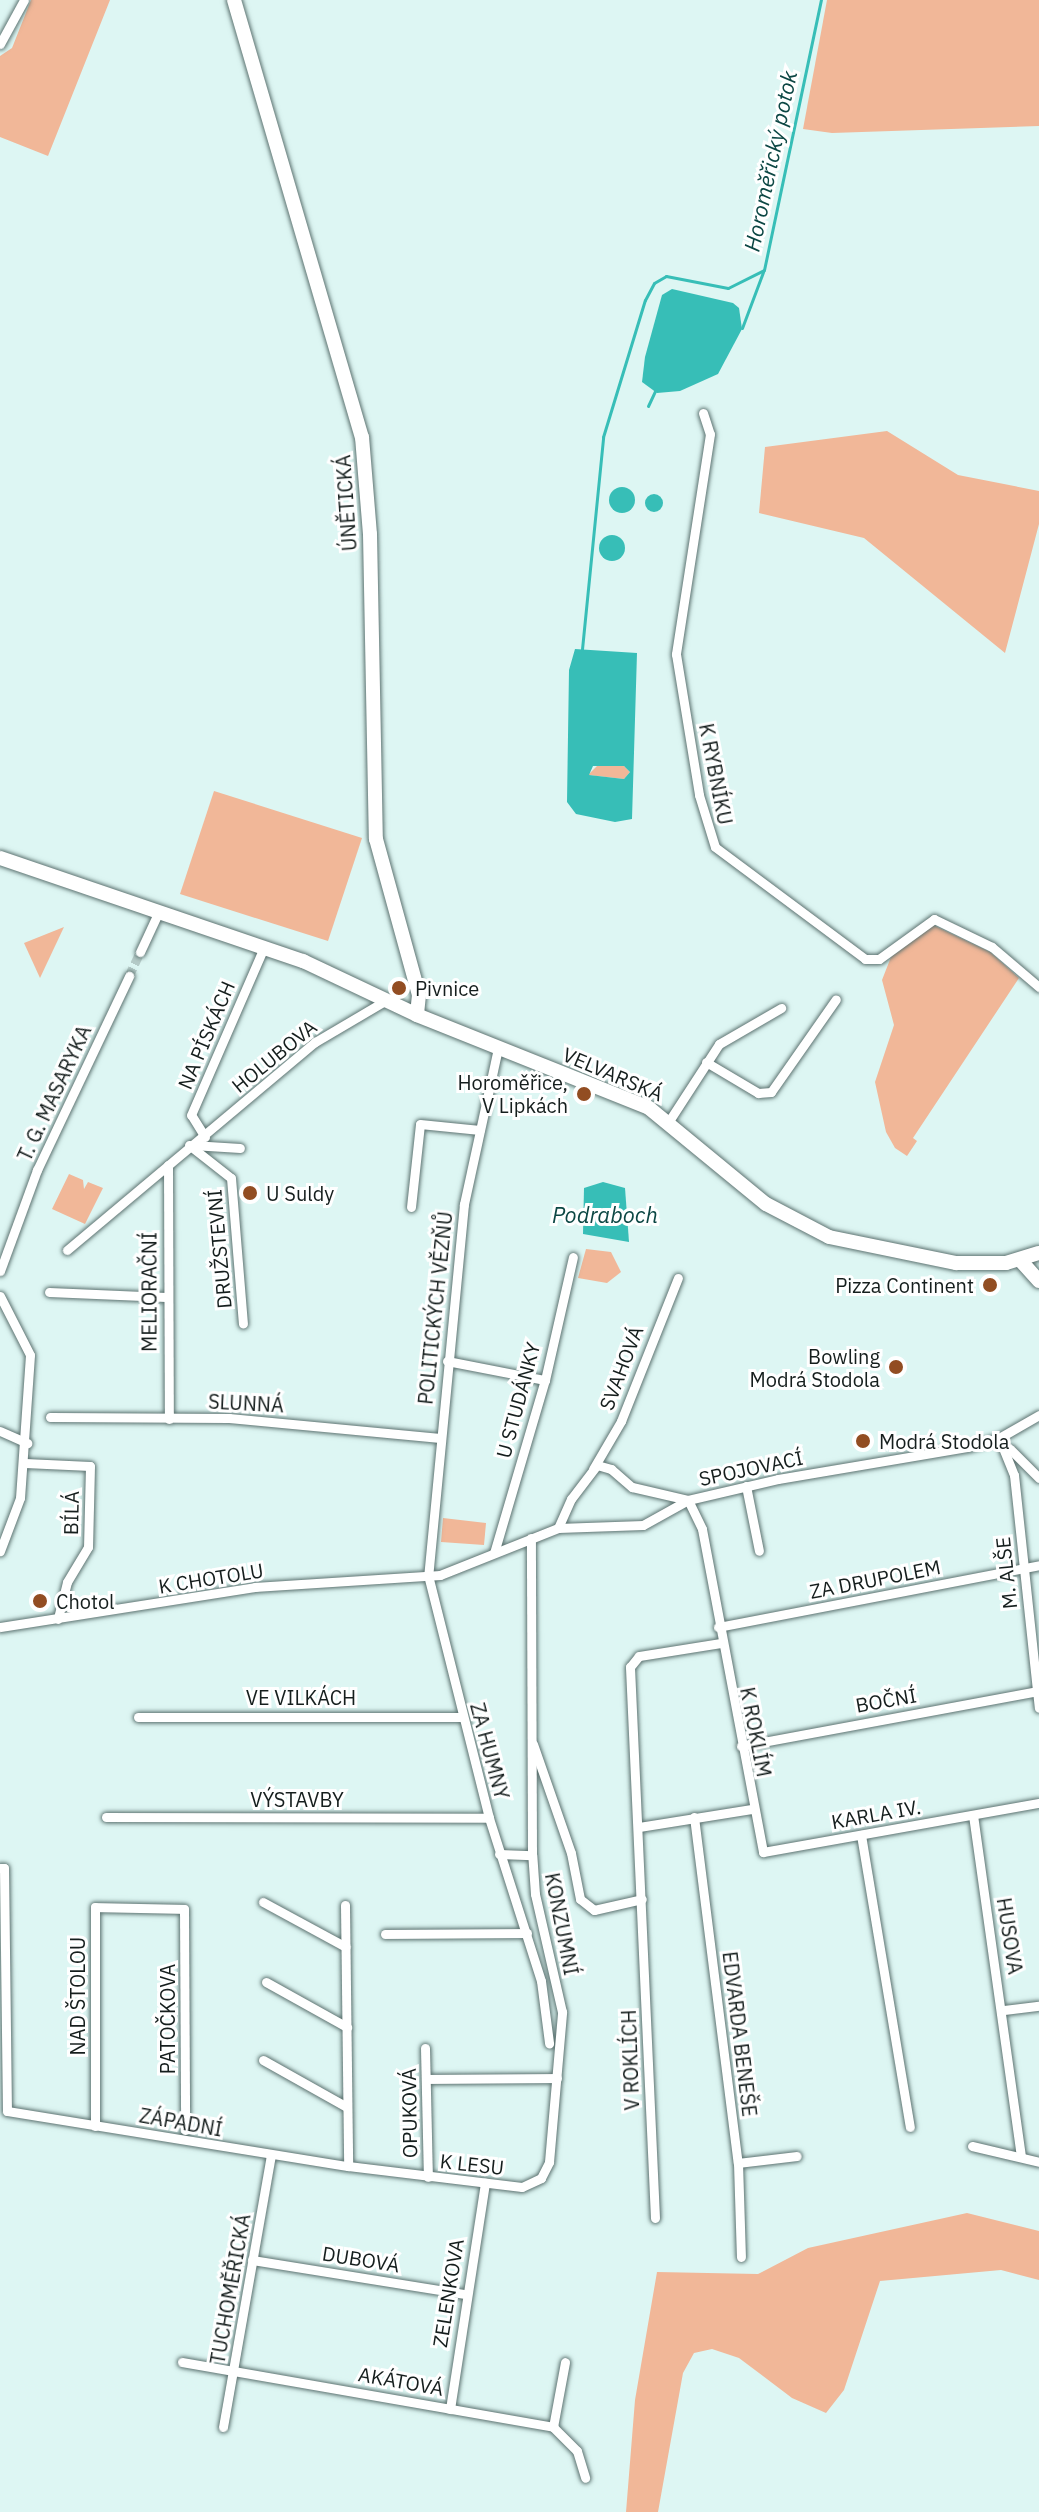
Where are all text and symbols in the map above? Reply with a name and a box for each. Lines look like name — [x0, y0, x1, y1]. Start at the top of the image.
water label: Horoměřický potok — [738, 68, 802, 254]
street label: ÚNĚTICKÁ — [331, 454, 361, 552]
street label: K RYBNÍKU — [694, 721, 738, 827]
place label: Pivnice — [415, 976, 479, 1000]
street label: NA PÍSKÁCH — [172, 977, 240, 1093]
marker: Pivnice — [390, 979, 408, 997]
street label: HOLUBOVA — [227, 1014, 321, 1098]
street label: T. G. MASARYKA — [12, 1021, 96, 1165]
street label: VELVARSKÁ — [559, 1042, 667, 1106]
place label: Horoměřice, V Lipkách — [457, 1070, 568, 1117]
marker: Horoměřice, V Lipkách — [575, 1085, 593, 1103]
place label: U Suldy — [266, 1181, 334, 1205]
marker: U Suldy — [241, 1184, 259, 1202]
street label: DRUŽSTEVNÍ — [202, 1188, 236, 1310]
water label: Podraboch — [552, 1202, 658, 1228]
street label: POLITICKÝCH VĚZŇŮ — [413, 1210, 457, 1406]
street label: MELIORAČNÍ — [137, 1232, 161, 1352]
place label: Pizza Continent — [835, 1273, 974, 1297]
marker: Pizza Continent — [981, 1276, 999, 1294]
street label: SVAHOVÁ — [594, 1323, 648, 1413]
street label: U STUDÁNKY — [491, 1339, 545, 1461]
place label: Bowling Modrá Stodola — [750, 1344, 880, 1391]
marker: Bowling Modrá Stodola — [887, 1358, 905, 1376]
street label: SLUNNÁ — [208, 1389, 284, 1417]
place label: Modrá Stodola — [879, 1429, 1009, 1453]
marker: Modrá Stodola — [854, 1432, 872, 1450]
street label: SPOJOVACÍ — [697, 1445, 805, 1491]
street label: BÍLÁ — [59, 1491, 83, 1535]
street label: M. ALŠE — [990, 1536, 1022, 1610]
street label: ZA DRUPOLEM — [807, 1555, 943, 1603]
street label: K CHOTOLU — [157, 1558, 265, 1598]
place label: Chotol — [56, 1589, 115, 1613]
marker: Chotol — [31, 1592, 49, 1610]
street label: BOČNÍ — [853, 1683, 919, 1717]
street label: VE VILKÁCH — [246, 1685, 356, 1709]
street label: K ROKLÍM — [736, 1685, 776, 1779]
street label: ZA HUMNY — [466, 1700, 514, 1802]
street label: VÝSTAVBY — [250, 1787, 344, 1811]
street label: KARLA IV. — [829, 1794, 923, 1834]
street label: KONZUMNÍ — [540, 1871, 584, 1977]
street label: HUSOVA — [992, 1896, 1028, 1976]
street label: NAD ŠTOLOU — [65, 1937, 89, 2055]
street label: EDVARDA BENEŠE — [718, 1950, 762, 2118]
street label: PATOČKOVA — [155, 1964, 179, 2074]
street label: V ROKLÍCH — [616, 2009, 644, 2111]
street label: OPUKOVÁ — [396, 2068, 422, 2158]
street label: ZÁPADNÍ — [138, 2103, 224, 2141]
street label: K LESU — [439, 2149, 505, 2179]
street label: TUCHOMĚŘICKÁ — [205, 2212, 255, 2366]
street label: ZELENKOVA — [428, 2237, 468, 2349]
street label: DUBOVÁ — [321, 2241, 401, 2277]
street label: AKÁTOVÁ — [356, 2362, 446, 2400]

